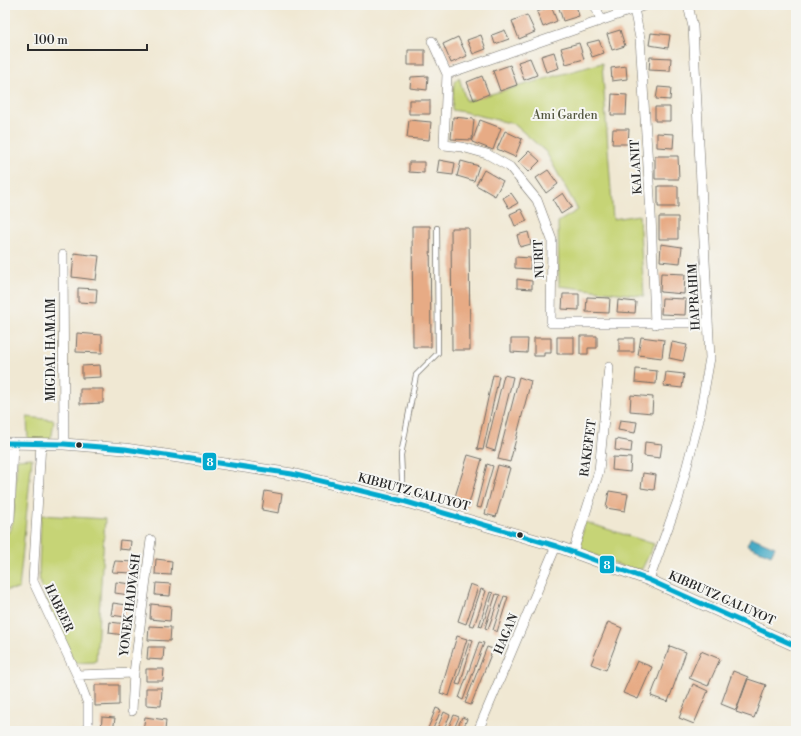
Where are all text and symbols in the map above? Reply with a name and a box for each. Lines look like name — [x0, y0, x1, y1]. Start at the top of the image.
scale bar — [28, 26, 147, 52]
text: 100 m — [34, 33, 68, 48]
park label: Ami Garden — [531, 108, 598, 123]
street label: KALANIT — [628, 139, 645, 195]
street label: NURIT — [531, 239, 548, 279]
street label: HAPRAHIM — [685, 263, 704, 331]
street label: MIGDAL HAMAIM — [44, 298, 59, 402]
street label: RAKEFET — [577, 418, 600, 478]
unlabelled marker — [74, 440, 84, 450]
line badge: 8 — [202, 452, 217, 471]
text: 8 — [206, 456, 214, 470]
street label: KIBBUTZ GALUYOT — [356, 470, 472, 515]
unlabelled marker — [515, 530, 525, 540]
street label: YONEK HADVASH — [117, 553, 144, 658]
line badge: 8 — [599, 555, 615, 574]
text: 8 — [603, 559, 611, 573]
street label: KIBBUTZ GALUYOT — [666, 568, 778, 629]
street label: HABEER — [41, 582, 76, 635]
street label: HAGAN — [491, 612, 522, 657]

